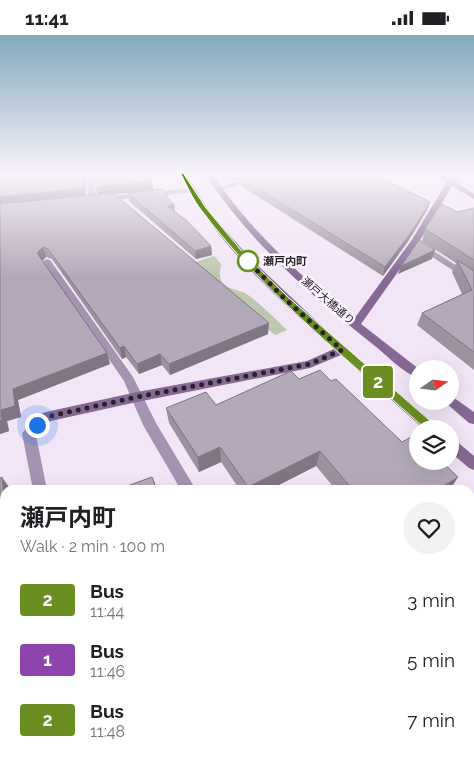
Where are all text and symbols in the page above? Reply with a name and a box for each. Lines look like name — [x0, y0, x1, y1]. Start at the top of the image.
text: 11:41 — [25, 7, 69, 29]
marker: 瀬戸内町 — [237, 250, 259, 272]
place label: 瀬戸内町 — [263, 255, 307, 268]
street label: 瀬戸大橋通り — [299, 274, 357, 328]
north arrow — [409, 360, 459, 410]
map controls — [409, 360, 459, 470]
line badge: 2 — [362, 366, 394, 398]
text: 2 — [373, 371, 383, 392]
your location — [25, 413, 50, 438]
button: layers — [409, 420, 459, 470]
button: heart — [403, 502, 455, 554]
text: 瀬戸内町 — [20, 503, 116, 532]
text: Walk · 2 min · 100 m — [20, 537, 165, 556]
text: Bus — [90, 580, 124, 602]
text: 2 — [42, 589, 53, 610]
text: 3 min — [407, 589, 455, 611]
text: 11:44 — [90, 602, 124, 621]
text: Bus — [90, 640, 124, 662]
text: 1 — [43, 649, 52, 670]
text: 5 min — [407, 649, 455, 671]
text: 11:46 — [90, 662, 125, 681]
text: Bus — [90, 700, 124, 722]
text: 2 — [42, 709, 53, 730]
text: 7 min — [407, 709, 455, 731]
text: 11:48 — [90, 722, 125, 741]

